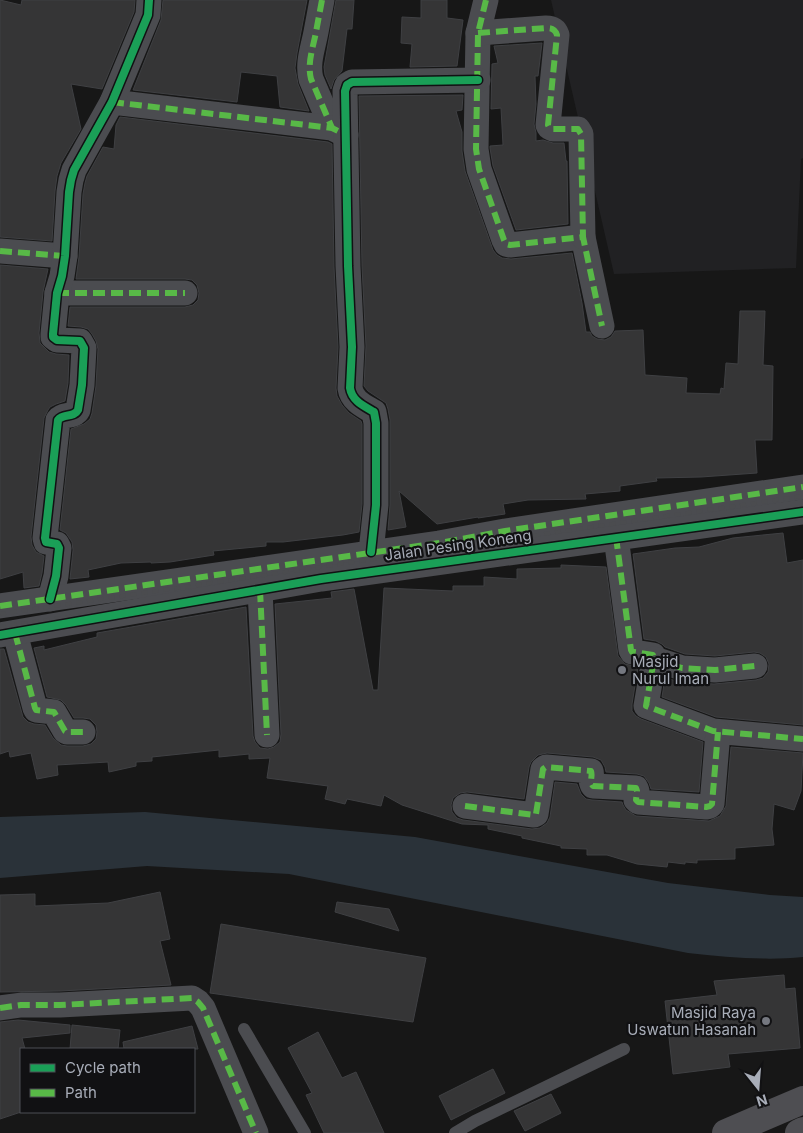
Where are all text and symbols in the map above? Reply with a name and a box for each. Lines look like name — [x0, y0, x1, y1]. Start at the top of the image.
street label: Jalan Pesing Koneng — [383, 525, 533, 565]
place label: Masjid Nurul Iman — [632, 652, 709, 688]
marker: Masjid Nurul Iman — [616, 664, 628, 676]
place label: Masjid Raya Uswatun Hasanah — [627, 1003, 756, 1039]
marker: Masjid Raya Uswatun Hasanah — [760, 1015, 772, 1027]
legend — [20, 1048, 195, 1113]
text: Cycle path — [65, 1058, 141, 1077]
north arrow — [733, 1063, 783, 1113]
text: Path — [65, 1083, 97, 1102]
text: N — [754, 1091, 770, 1111]

